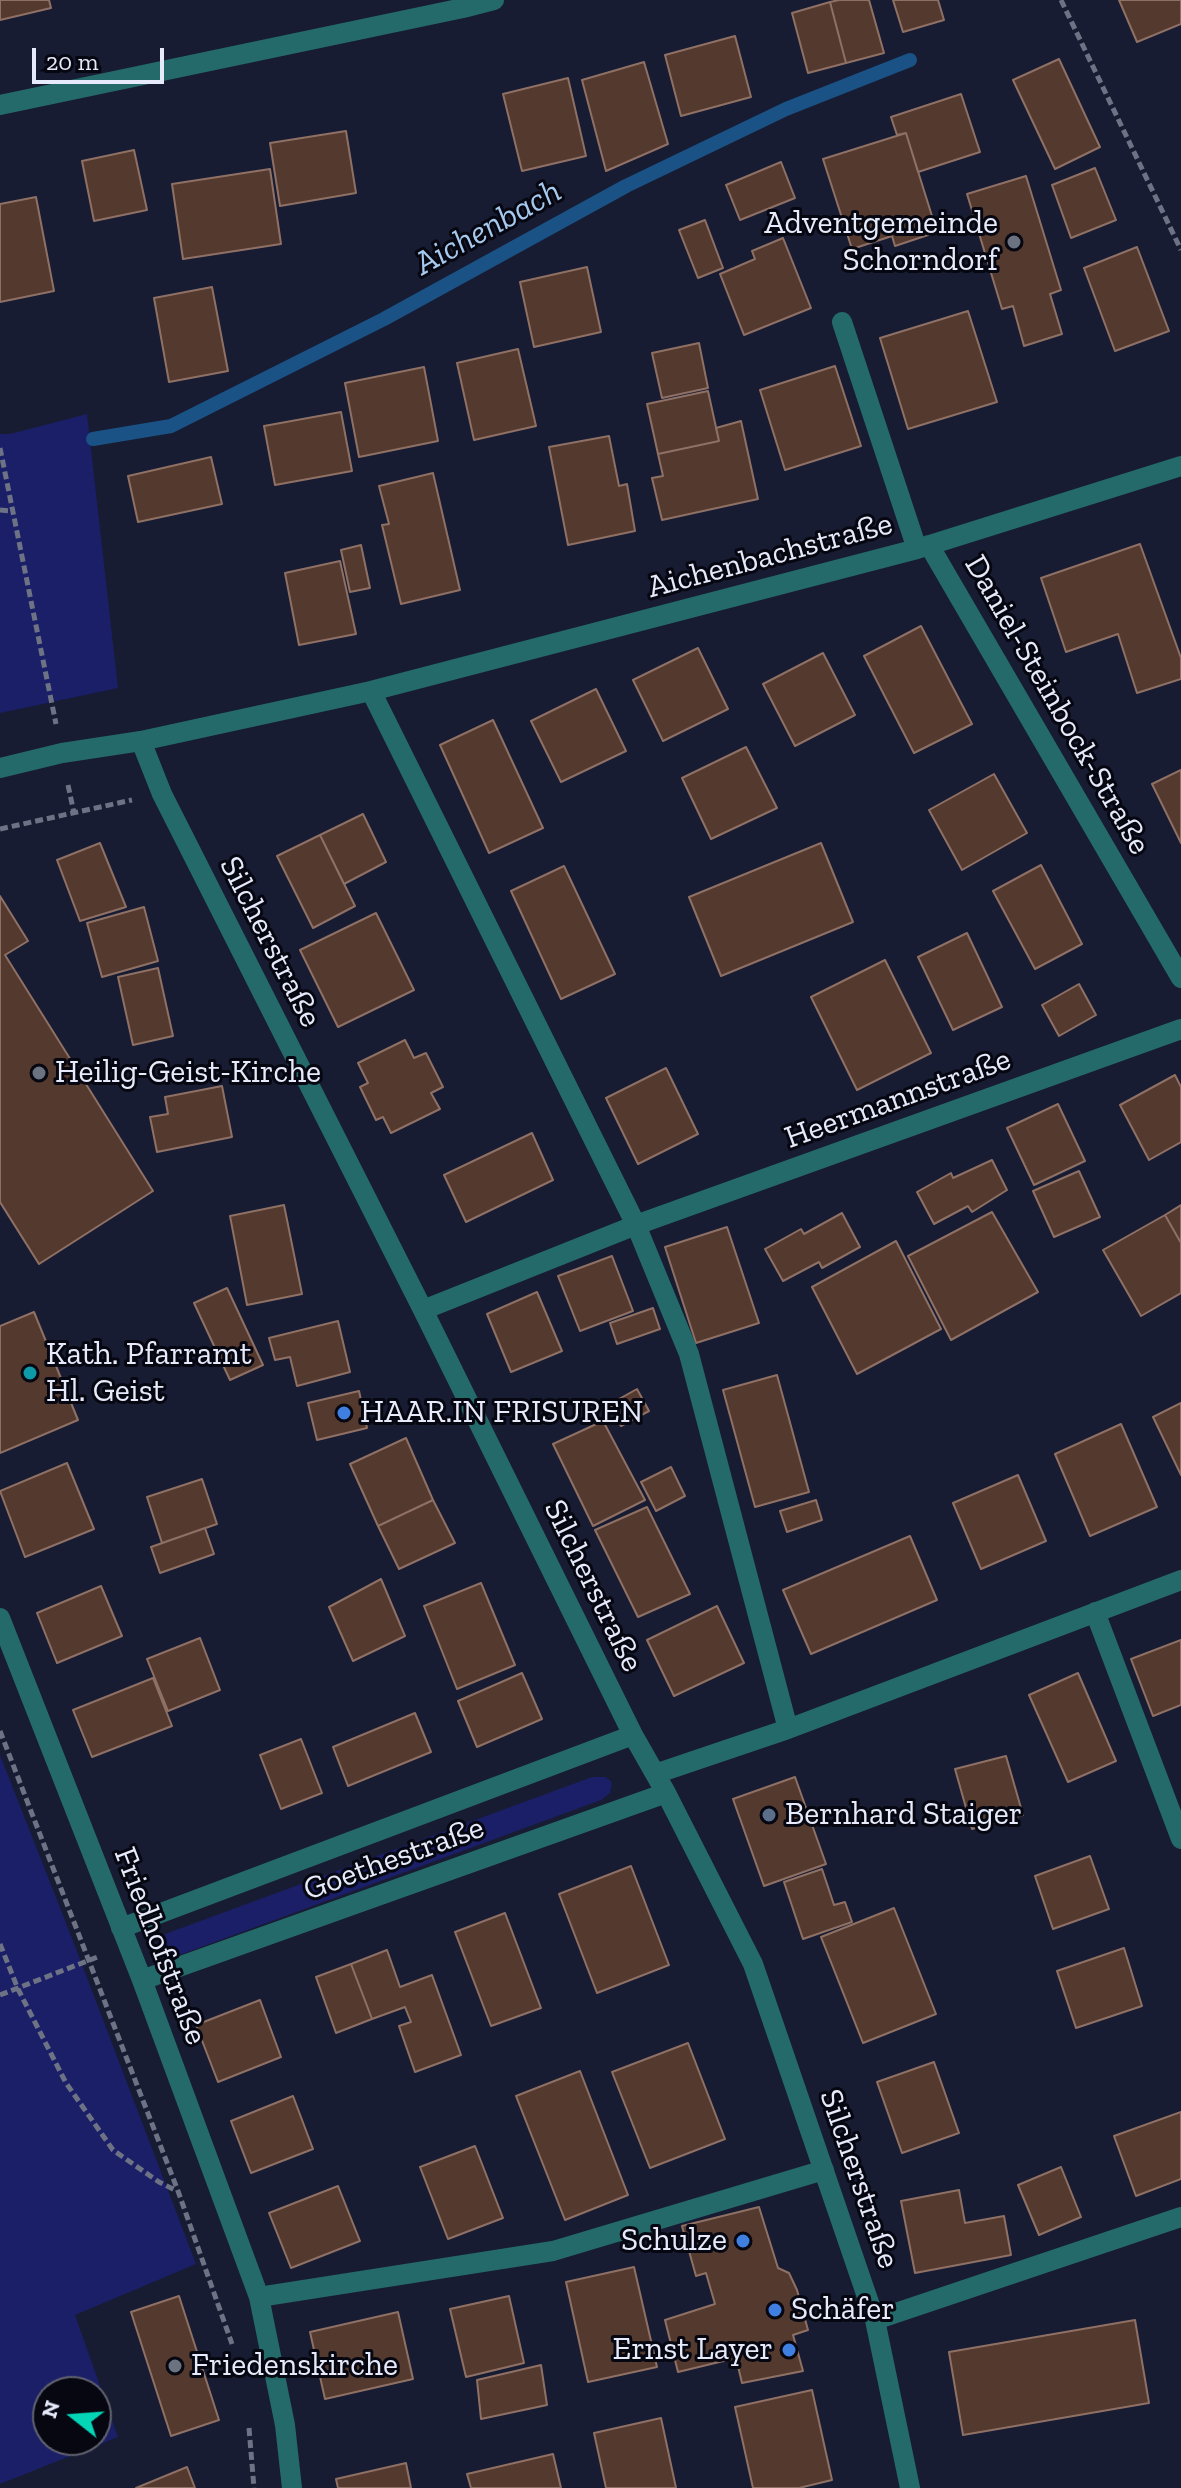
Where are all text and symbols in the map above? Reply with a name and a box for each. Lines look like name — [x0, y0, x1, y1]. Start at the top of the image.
scale bar — [36, 32, 168, 82]
text: 20 m — [46, 47, 98, 76]
water label: Aichenbach — [408, 171, 568, 285]
place label: Adventgemeinde Schorndorf — [764, 205, 998, 280]
marker: Adventgemeinde Schorndorf — [1005, 233, 1023, 251]
street label: Aichenbachstraße — [643, 505, 897, 607]
street label: Daniel-Steinbock-Straße — [956, 549, 1158, 861]
street label: Silcherstraße — [211, 850, 329, 1034]
street label: Heermannstraße — [780, 1040, 1016, 1158]
place label: Heilig-Geist-Kirche — [55, 1054, 321, 1092]
marker: Heilig-Geist-Kirche — [30, 1064, 48, 1082]
place label: Kath. Pfarramt Hl. Geist — [46, 1336, 252, 1411]
marker: Kath. Pfarramt Hl. Geist — [21, 1364, 39, 1382]
place label: HAAR.IN FRISUREN — [360, 1394, 643, 1432]
marker: HAAR.IN FRISUREN — [335, 1404, 353, 1422]
street label: Silcherstraße — [535, 1494, 651, 1678]
place label: Bernhard Staiger — [785, 1796, 1022, 1834]
marker: Bernhard Staiger — [760, 1806, 778, 1824]
street label: Goethestraße — [299, 1809, 489, 1909]
street label: Friedhofstraße — [105, 1842, 215, 2050]
street label: Silcherstraße — [811, 2085, 907, 2273]
place label: Schulze — [621, 2222, 727, 2260]
marker: Schulze — [734, 2232, 752, 2250]
place label: Schäfer — [791, 2291, 895, 2329]
marker: Schäfer — [766, 2301, 784, 2319]
place label: Ernst Layer — [613, 2331, 773, 2369]
marker: Ernst Layer — [780, 2341, 798, 2359]
place label: Friedenskirche — [191, 2347, 398, 2385]
marker: Friedenskirche — [166, 2357, 184, 2375]
north arrow — [32, 2376, 112, 2456]
text: N — [35, 2397, 66, 2421]

